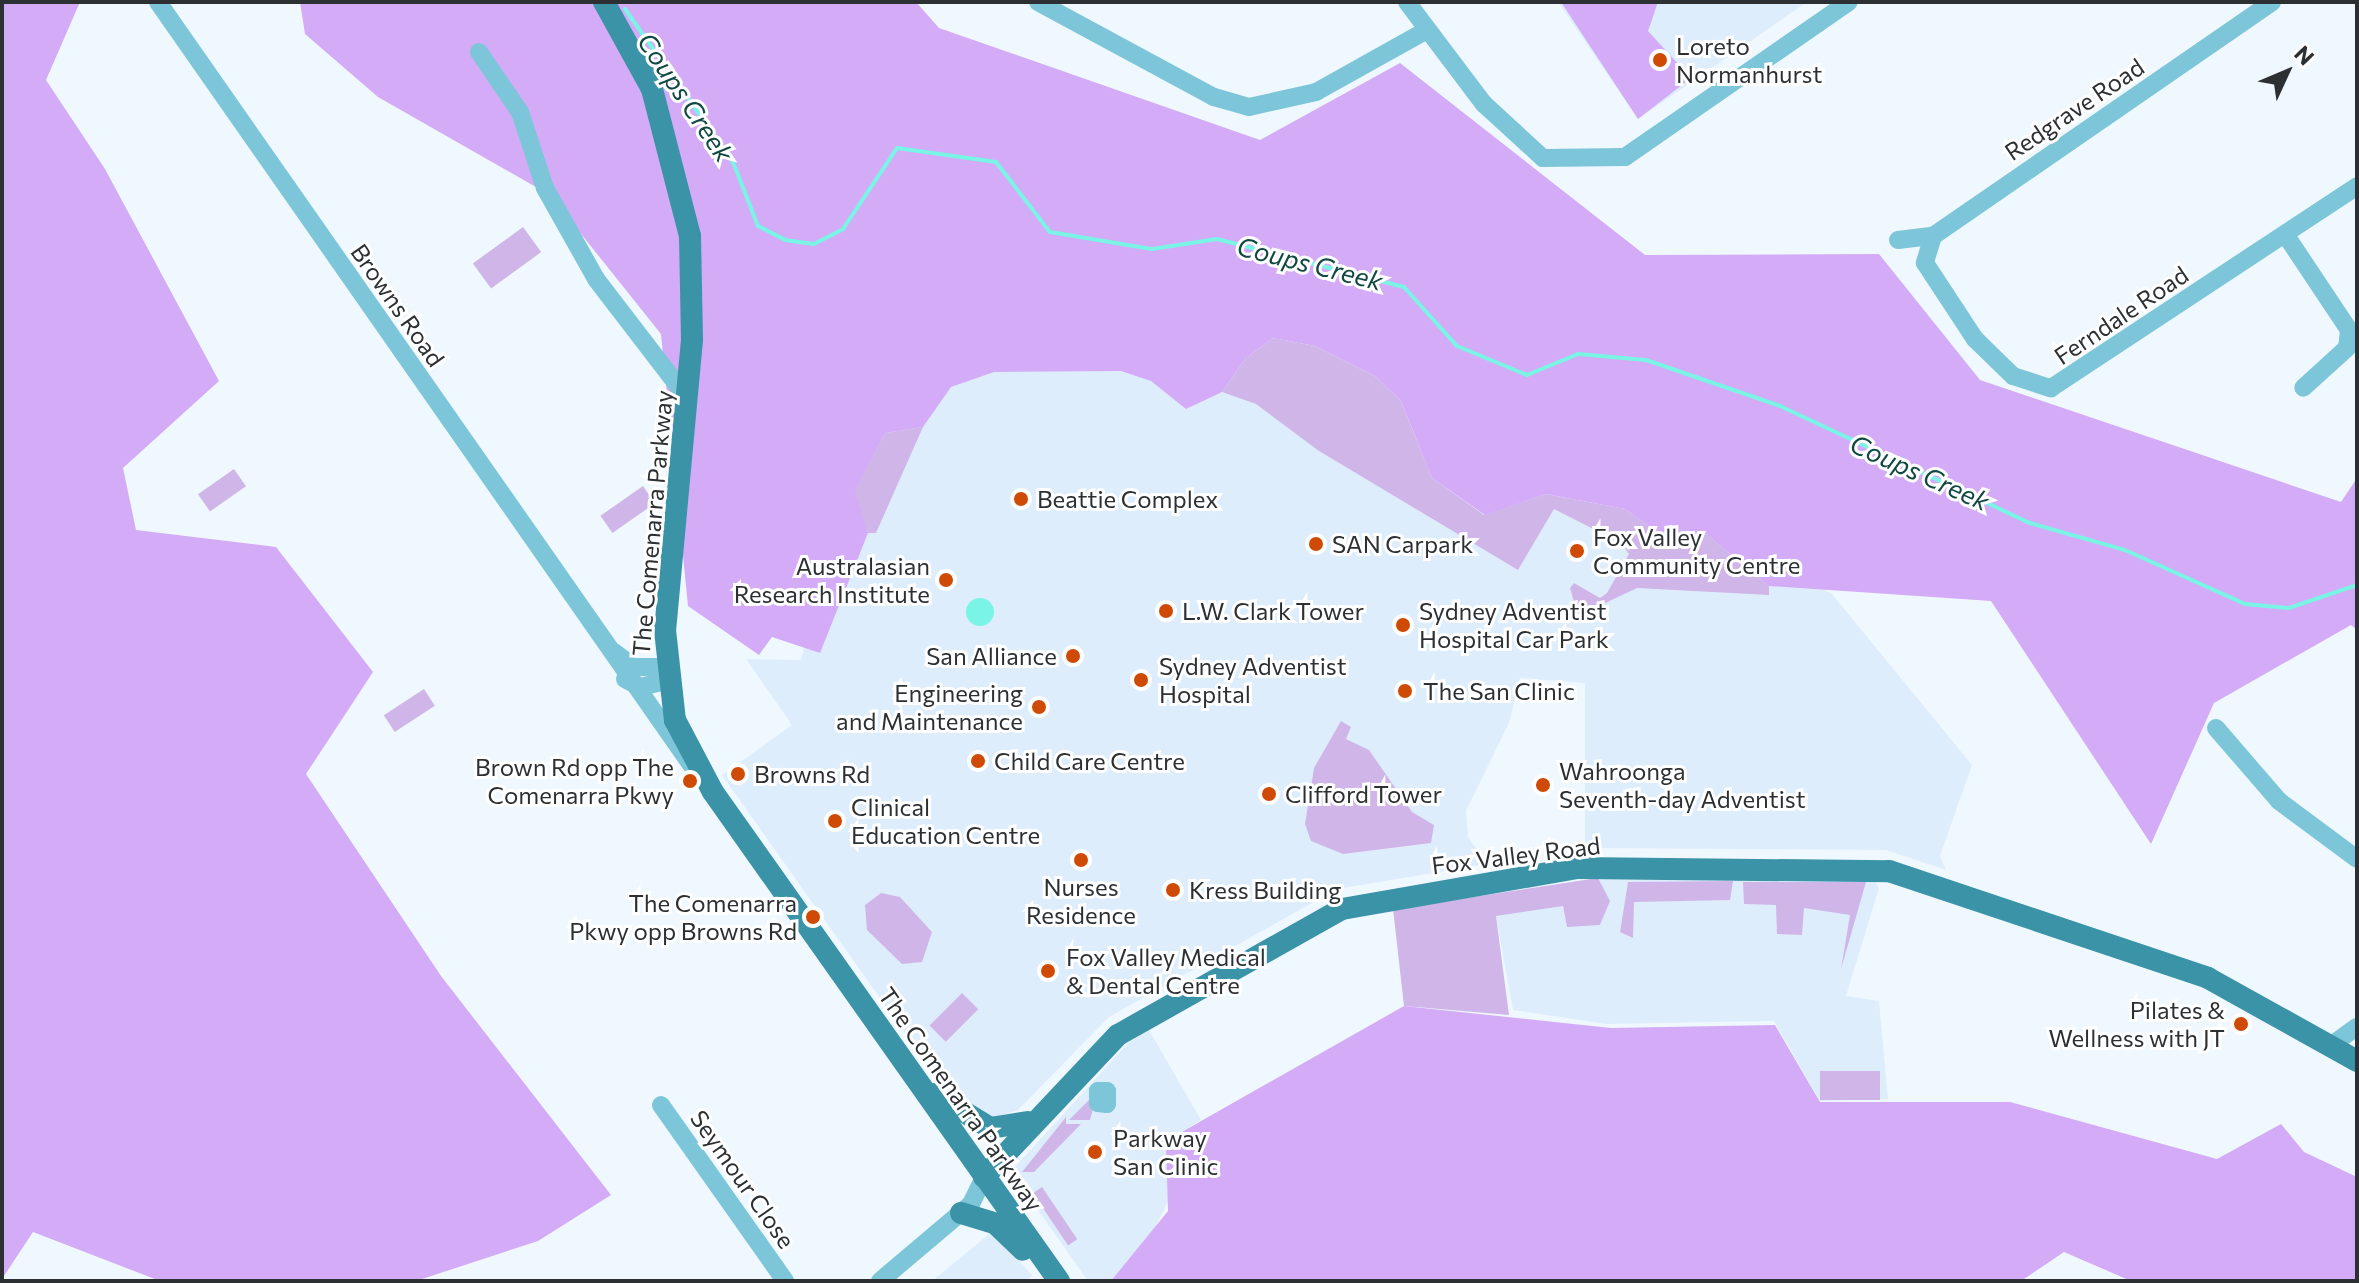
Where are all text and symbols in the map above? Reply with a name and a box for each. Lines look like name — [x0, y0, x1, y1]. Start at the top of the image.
water label: Coups Creek — [631, 26, 741, 168]
place label: Loreto Normanhurst — [1676, 32, 1822, 88]
north arrow — [2247, 32, 2327, 112]
text: N — [2289, 40, 2320, 70]
marker: Loreto Normanhurst — [1651, 51, 1669, 69]
street label: Redgrave Road — [1999, 52, 2149, 166]
water label: Coups Creek — [1234, 230, 1386, 296]
street label: Browns Road — [345, 238, 451, 372]
street label: Ferndale Road — [2049, 260, 2193, 370]
street label: The Comenarra Parkway — [626, 389, 678, 657]
water label: Coups Creek — [1846, 427, 1994, 517]
place label: Beattie Complex — [1037, 485, 1218, 513]
marker: Beattie Complex — [1012, 490, 1030, 508]
place label: Fox Valley Community Centre — [1593, 523, 1800, 579]
place label: SAN Carpark — [1332, 530, 1473, 558]
marker: SAN Carpark — [1307, 535, 1325, 553]
marker: Fox Valley Community Centre — [1568, 542, 1586, 560]
place label: Australasian Research Institute — [734, 552, 930, 608]
marker: Australasian Research Institute — [937, 571, 955, 589]
place label: L.W. Clark Tower — [1182, 597, 1364, 625]
place label: Sydney Adventist Hospital Car Park — [1419, 597, 1609, 653]
marker: L.W. Clark Tower — [1157, 602, 1175, 620]
marker: Sydney Adventist Hospital Car Park — [1394, 616, 1412, 634]
place label: San Alliance — [926, 642, 1057, 670]
marker: San Alliance — [1064, 647, 1082, 665]
place label: Sydney Adventist Hospital — [1159, 652, 1347, 708]
marker: Sydney Adventist Hospital — [1130, 669, 1152, 691]
place label: The San Clinic — [1423, 677, 1575, 705]
place label: Engineering and Maintenance — [836, 679, 1023, 735]
marker: The San Clinic — [1394, 680, 1416, 702]
marker: Engineering and Maintenance — [1030, 698, 1048, 716]
place label: Child Care Centre — [994, 747, 1185, 775]
marker: Child Care Centre — [969, 752, 987, 770]
place label: Brown Rd opp The Comenarra Pkwy — [475, 753, 674, 809]
place label: Wahroonga Seventh-day Adventist — [1559, 757, 1805, 813]
place label: Browns Rd — [754, 760, 870, 788]
marker: Browns Rd — [729, 765, 747, 783]
marker: Brown Rd opp The Comenarra Pkwy — [681, 772, 699, 790]
marker: Wahroonga Seventh-day Adventist — [1534, 776, 1552, 794]
place label: Clifford Tower — [1285, 780, 1442, 808]
marker: Clifford Tower — [1260, 785, 1278, 803]
place label: Clinical Education Centre — [851, 793, 1040, 849]
marker: Clinical Education Centre — [826, 812, 844, 830]
street label: Fox Valley Road — [1430, 830, 1602, 880]
marker: Nurses Residence — [1072, 851, 1090, 869]
place label: Nurses Residence — [1026, 873, 1136, 929]
place label: Kress Building — [1189, 876, 1341, 904]
marker: Kress Building — [1164, 881, 1182, 899]
place label: The Comenarra Pkwy opp Browns Rd — [569, 889, 797, 945]
marker: The Comenarra Pkwy opp Browns Rd — [804, 908, 822, 926]
place label: Fox Valley Medical & Dental Centre — [1066, 943, 1266, 999]
marker: Fox Valley Medical & Dental Centre — [1037, 960, 1059, 982]
street label: The Comenarra Parkway — [873, 981, 1049, 1217]
place label: Pilates & Wellness with JT — [2049, 996, 2225, 1052]
marker: Pilates & Wellness with JT — [2232, 1015, 2250, 1033]
street label: Seymour Close — [685, 1104, 801, 1254]
place label: Parkway San Clinic — [1113, 1124, 1218, 1180]
marker: Parkway San Clinic — [1084, 1141, 1106, 1163]

